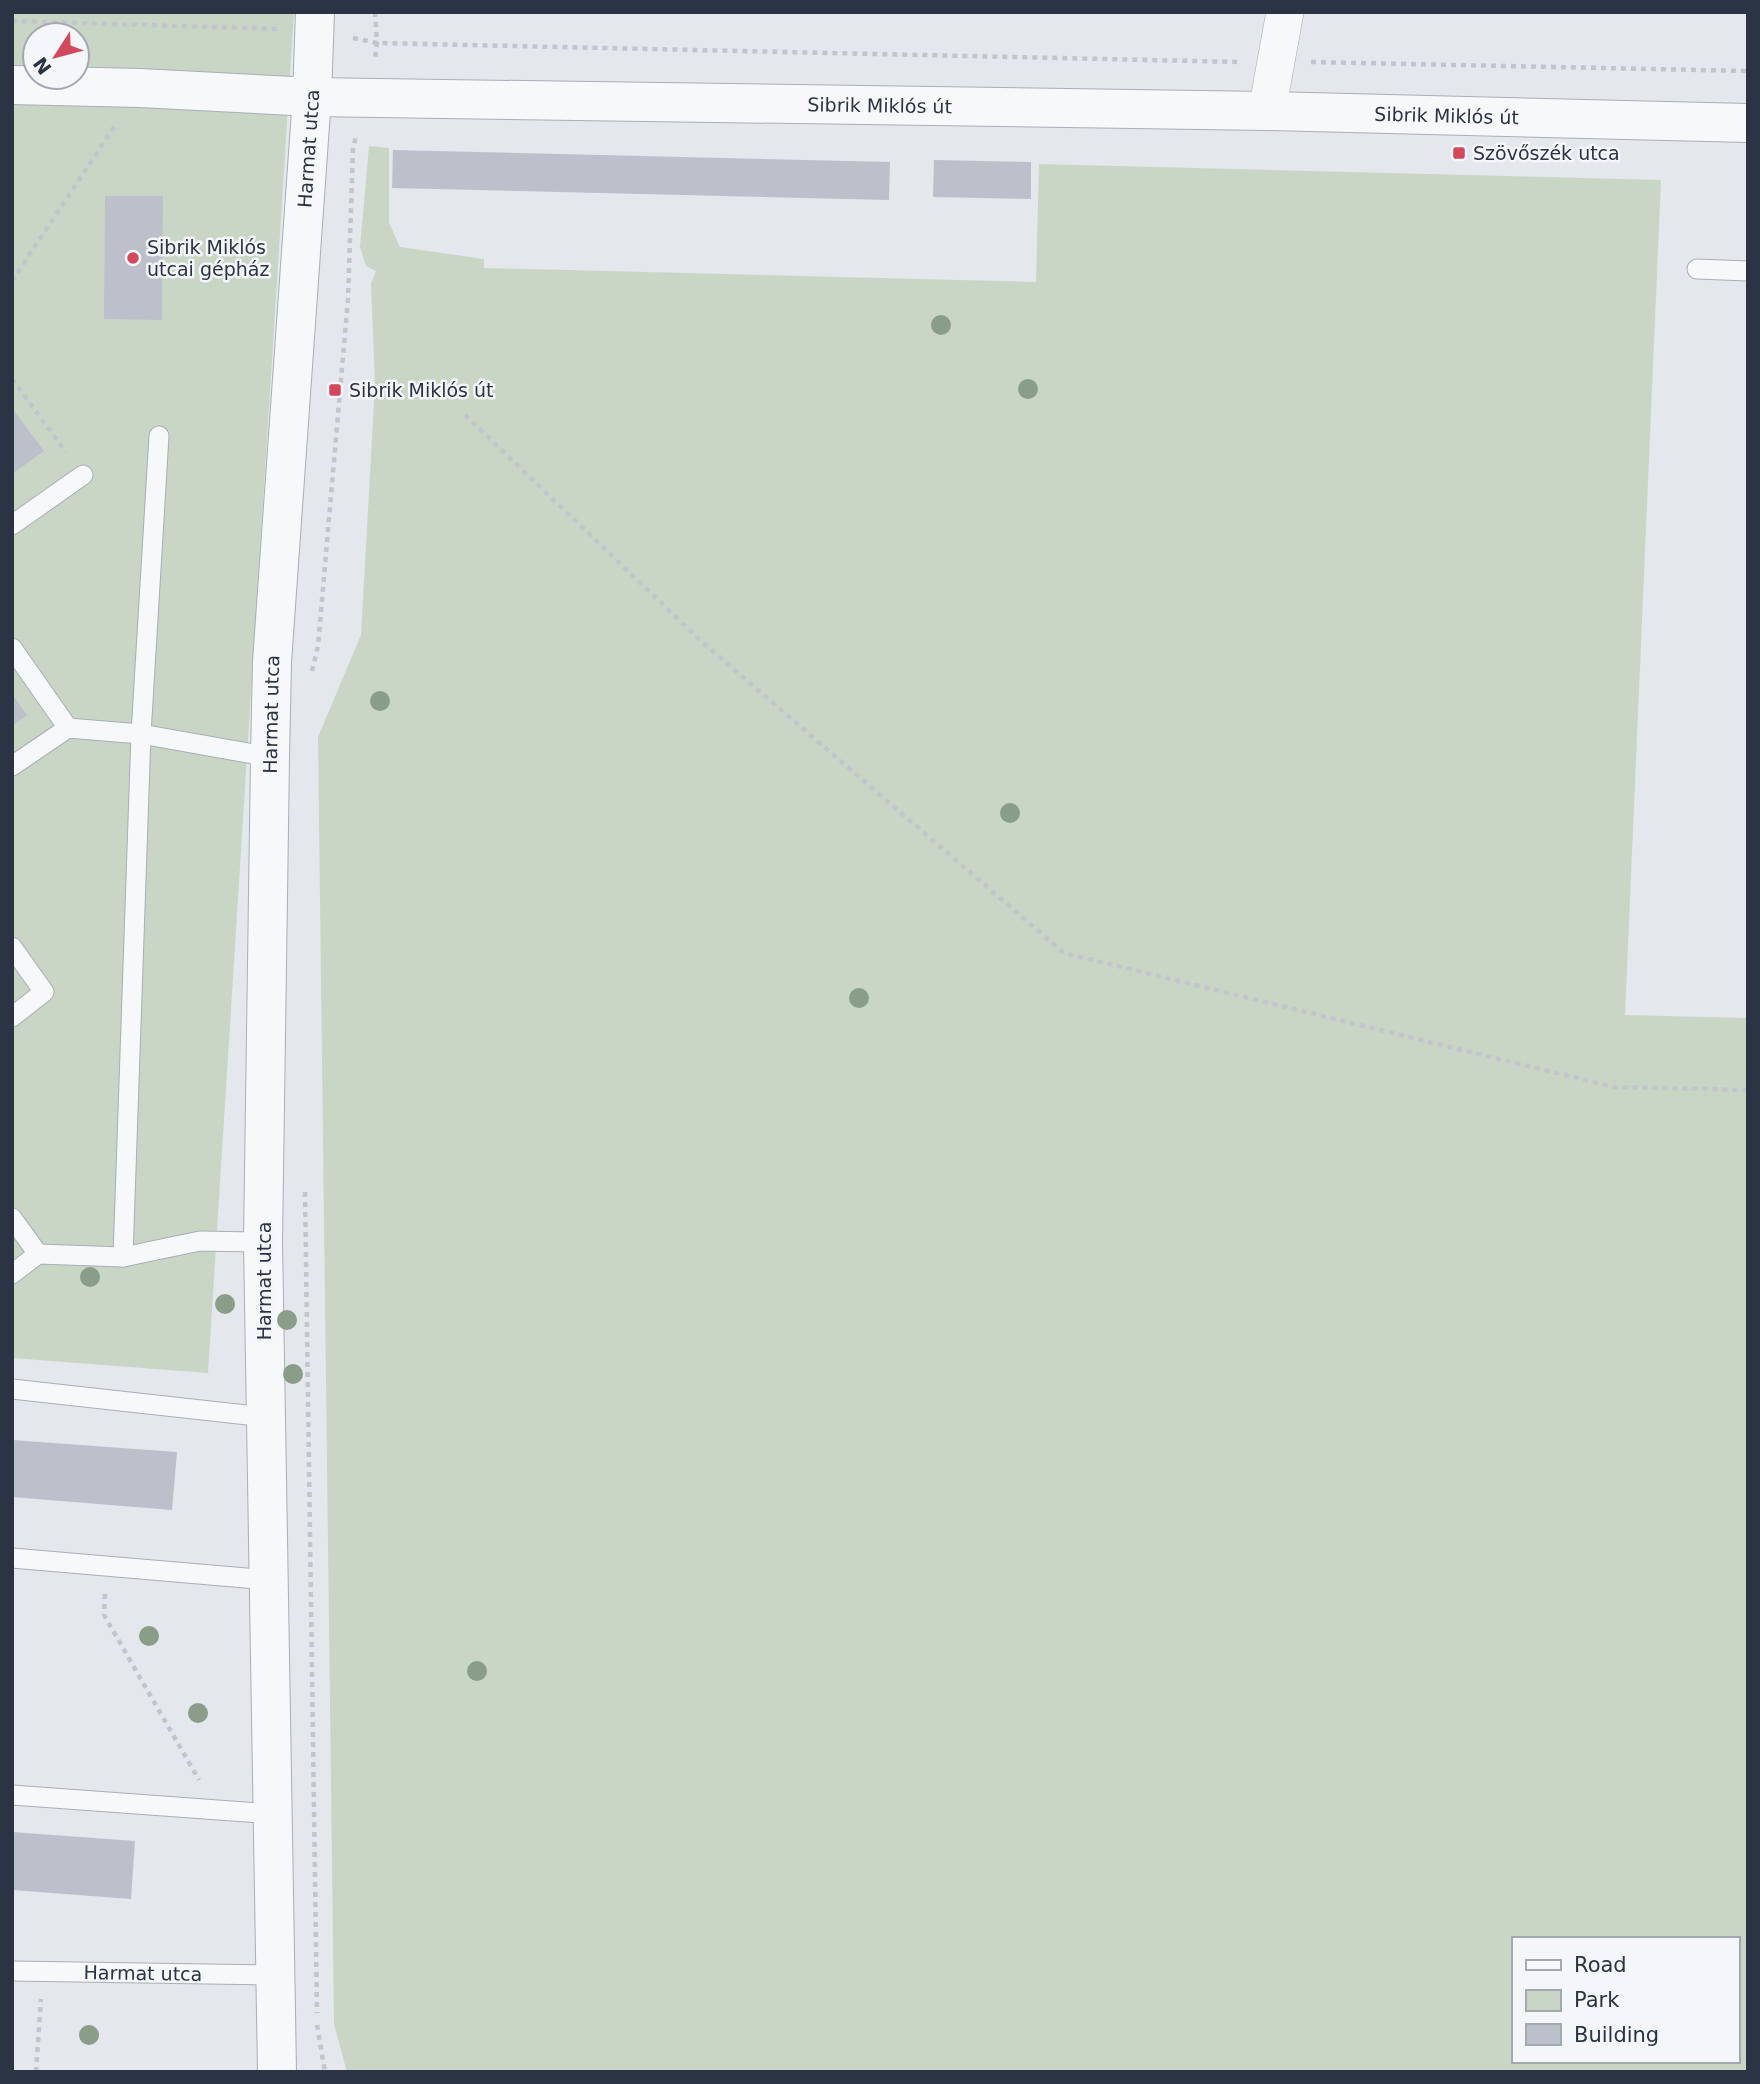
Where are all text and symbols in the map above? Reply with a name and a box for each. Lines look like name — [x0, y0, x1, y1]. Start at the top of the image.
north arrow — [21, 21, 91, 91]
text: N — [29, 53, 56, 79]
street label: Harmat utca — [293, 89, 323, 208]
street label: Sibrik Miklós út — [807, 93, 952, 117]
street label: Sibrik Miklós út — [1374, 103, 1519, 128]
place label: Szövőszék utca — [1473, 142, 1620, 164]
marker: Szövőszék utca — [1451, 145, 1467, 161]
place label: Sibrik Miklós utcai gépház — [147, 236, 269, 280]
marker: Sibrik Miklós utcai gépház — [125, 250, 141, 266]
place label: Sibrik Miklós út — [349, 379, 494, 401]
marker: Sibrik Miklós út — [327, 382, 343, 398]
street label: Harmat utca — [259, 654, 283, 774]
street label: Harmat utca — [253, 1222, 275, 1340]
legend — [1512, 1937, 1739, 2063]
text: Road — [1574, 1953, 1627, 1977]
street label: Harmat utca — [83, 1961, 203, 1985]
text: Park — [1574, 1988, 1620, 2012]
text: Building — [1574, 2023, 1659, 2047]

